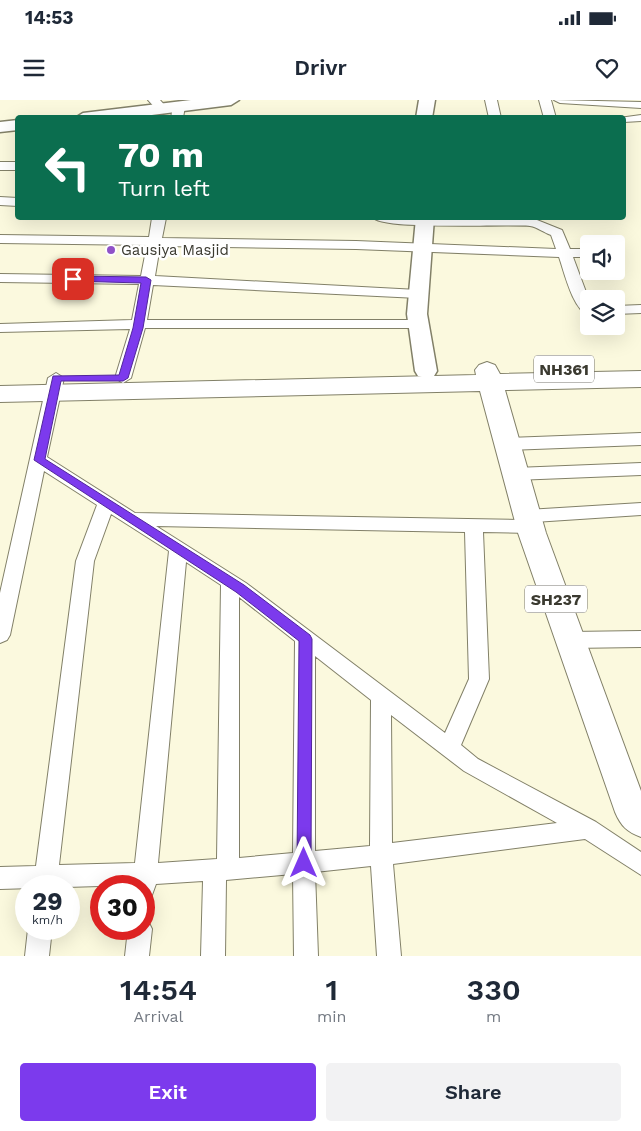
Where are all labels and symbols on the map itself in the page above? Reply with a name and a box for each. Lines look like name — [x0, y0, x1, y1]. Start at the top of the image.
place label: Gausiya Masjid — [121, 241, 229, 259]
marker: Gausiya Masjid — [105, 244, 117, 256]
pin — [52, 258, 94, 300]
road number: NH361 — [534, 355, 594, 382]
road number: SH237 — [525, 586, 587, 612]
position arrow — [277, 836, 329, 888]
speed limit sign: 30 — [90, 875, 155, 940]

